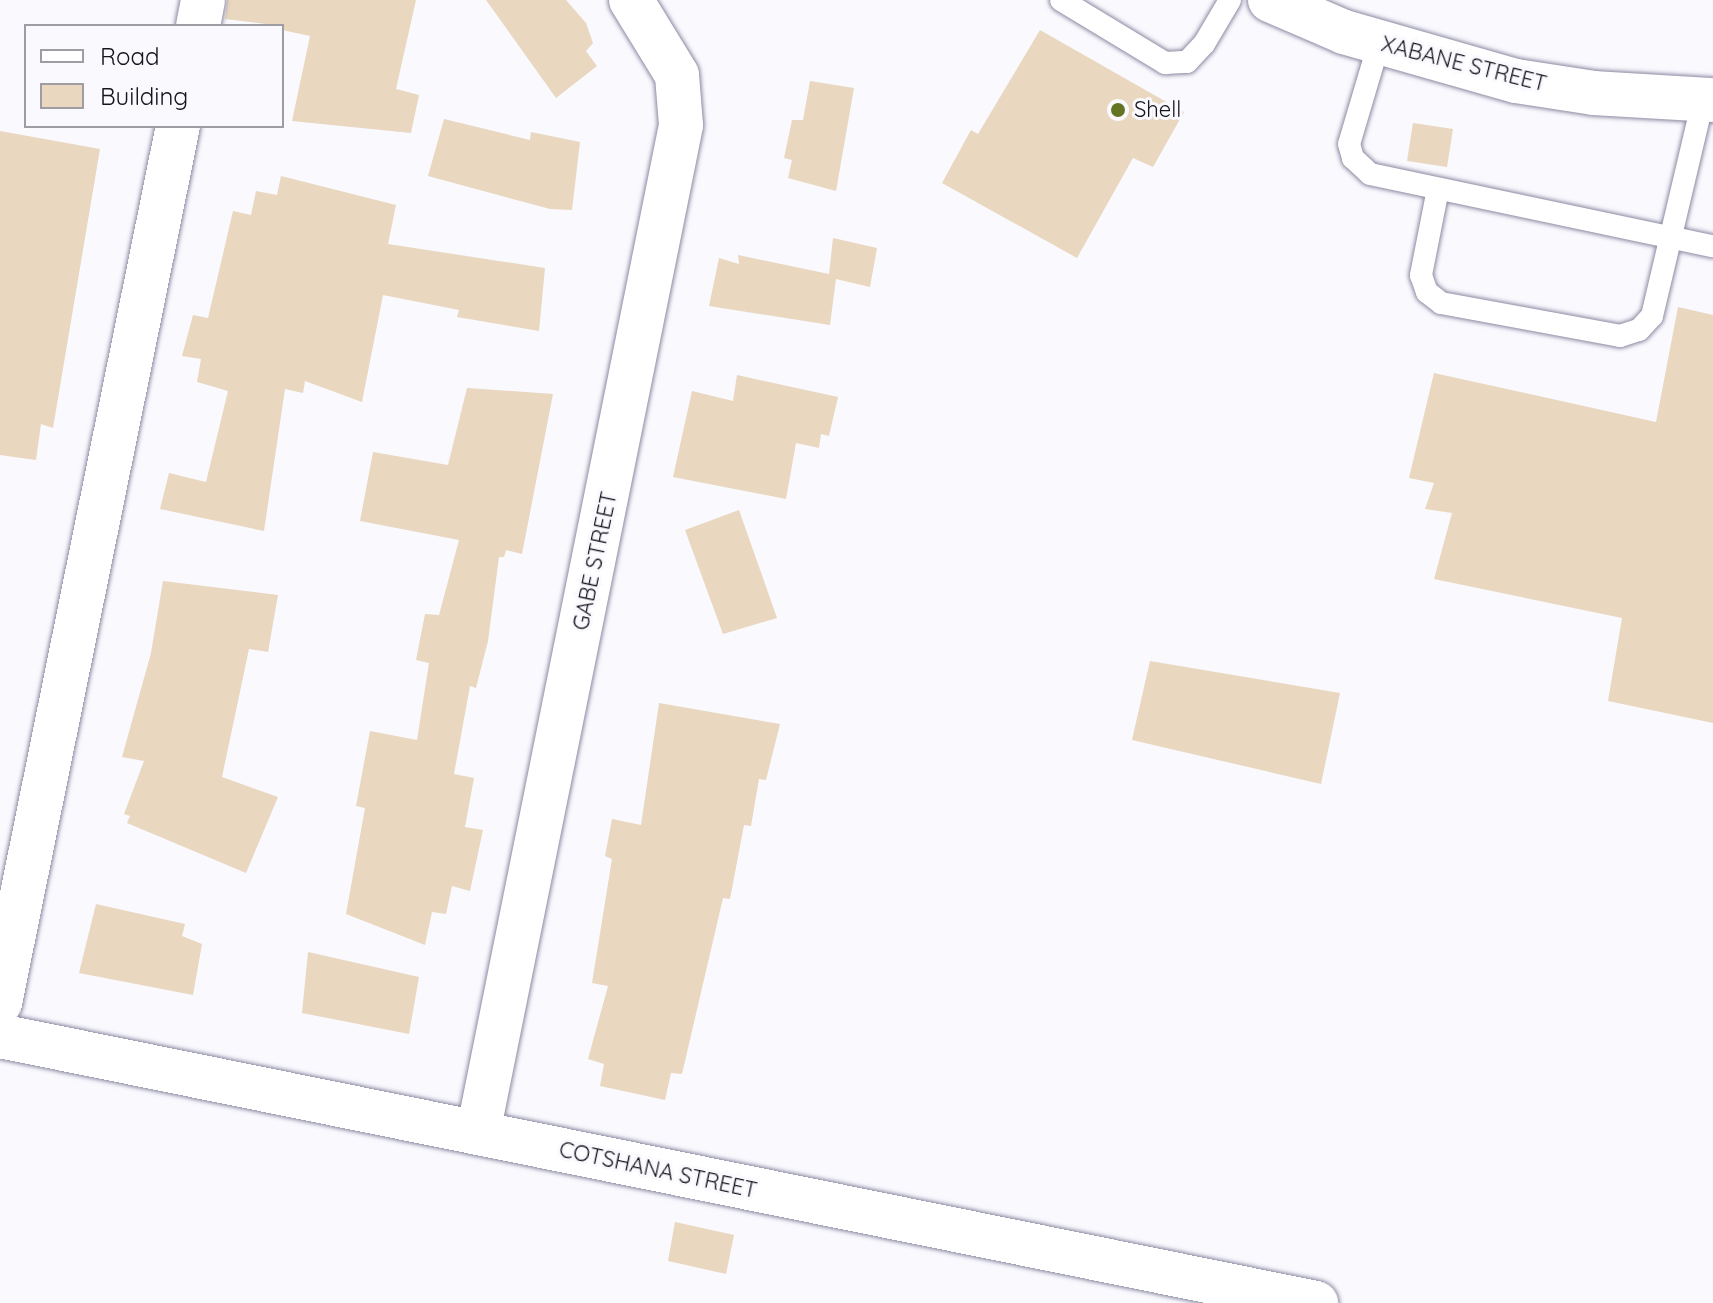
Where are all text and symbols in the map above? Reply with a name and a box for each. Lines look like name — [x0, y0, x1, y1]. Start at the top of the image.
legend — [24, 24, 284, 128]
street label: XABANE STREET — [1379, 31, 1549, 97]
text: Road — [100, 41, 160, 71]
text: Building — [100, 81, 188, 111]
place label: Shell — [1134, 97, 1181, 123]
marker: Shell — [1109, 101, 1127, 119]
street label: GABE STREET — [567, 489, 623, 633]
street label: COTSHANA STREET — [557, 1136, 759, 1204]

